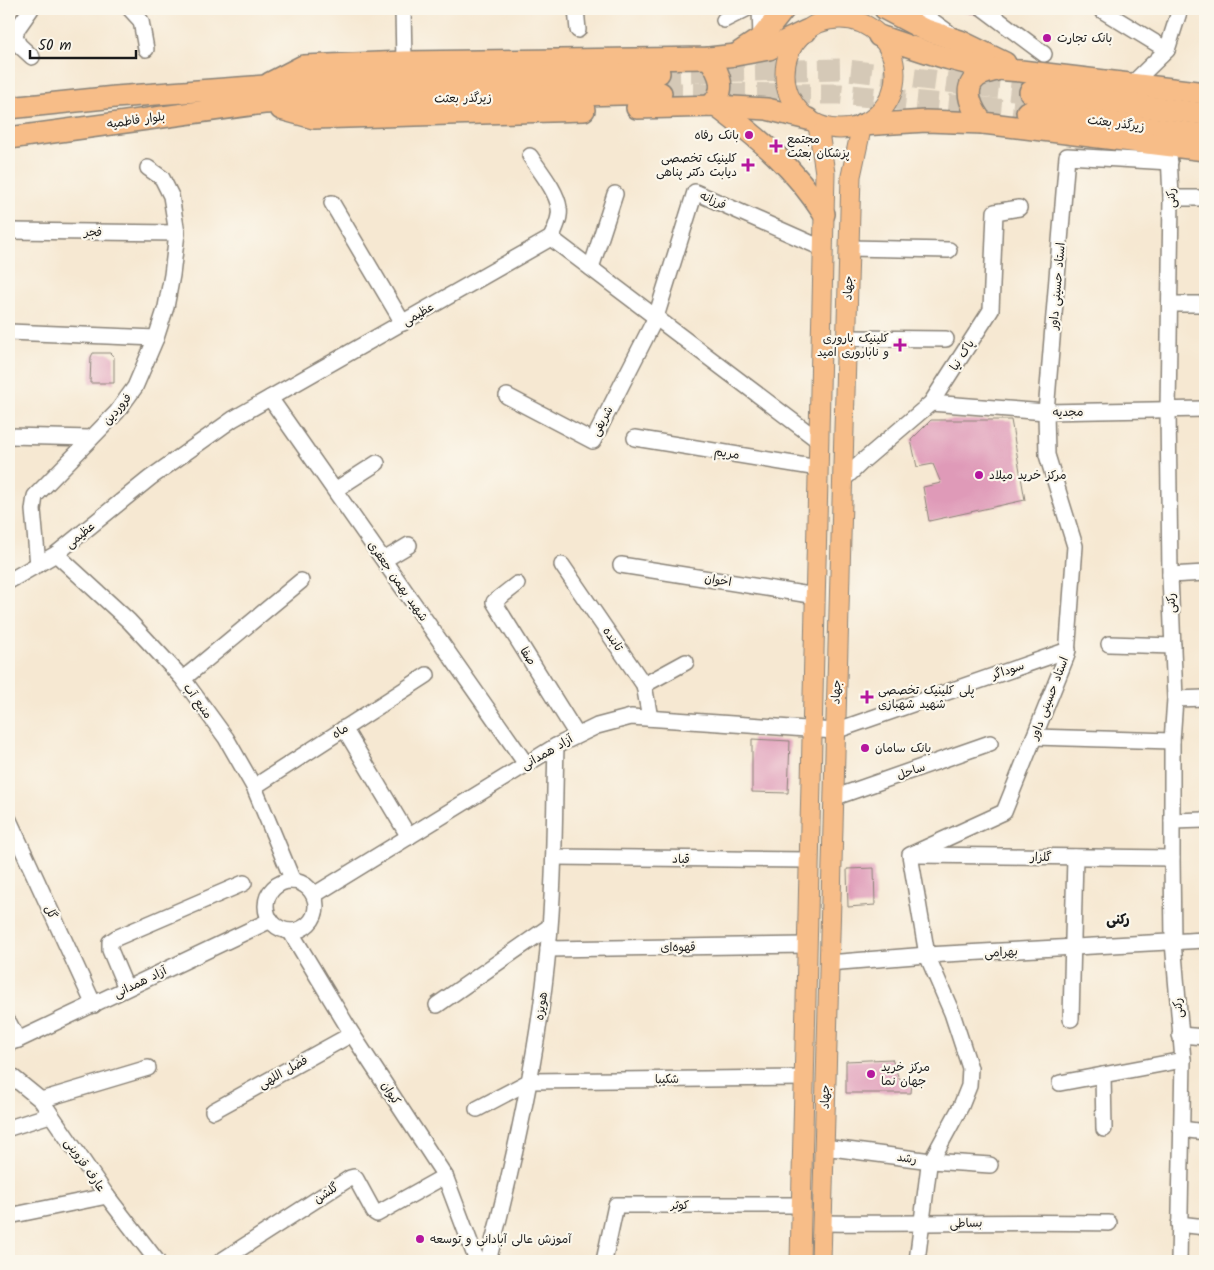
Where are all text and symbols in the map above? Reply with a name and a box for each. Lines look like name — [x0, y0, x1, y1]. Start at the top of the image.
scale bar — [30, 28, 136, 60]
place label: بانک تجارت — [1057, 29, 1112, 48]
marker: بانک تجارت — [1041, 32, 1053, 44]
text: 50 m — [38, 34, 72, 58]
street label: زیرگذر بعثت — [434, 88, 492, 109]
street label: بلوار فاطمیه — [106, 107, 166, 134]
street label: زیرگذر بعثت — [1086, 111, 1146, 136]
place label: بانک رفاه — [695, 126, 739, 145]
marker: بانک رفاه — [743, 129, 755, 141]
place label: مجتمع پزشکان بعثت — [787, 130, 850, 163]
marker: مجتمع پزشکان بعثت — [769, 139, 783, 153]
place label: کلینیک تخصصی دیابت دکتر پناهی — [656, 149, 737, 182]
marker: کلینیک تخصصی دیابت دکتر پناهی — [741, 158, 755, 172]
street label: فرزانه — [696, 186, 729, 215]
street label: رکنی — [1162, 188, 1181, 208]
street label: فجر — [83, 223, 102, 242]
street label: استاد حسینی داور — [1044, 242, 1071, 331]
street label: جهاد — [839, 275, 858, 301]
street label: عظیمی — [399, 298, 438, 331]
place label: کلینیک باروری و ناباروری امید — [817, 329, 889, 362]
street label: پاک نیا — [945, 336, 980, 375]
marker: کلینیک باروری و ناباروری امید — [893, 338, 907, 352]
street label: فروردین — [98, 389, 136, 430]
street label: شریفی — [587, 403, 618, 440]
street label: مجدیه — [1052, 403, 1084, 422]
street label: مریم — [713, 442, 741, 465]
place label: مرکز خرید میلاد — [989, 466, 1067, 485]
marker: مرکز خرید میلاد — [973, 469, 985, 481]
street label: عظیمی — [61, 517, 99, 553]
street label: شهید بهمن جعفری — [363, 537, 433, 626]
street label: اخوان — [703, 569, 733, 592]
street label: رکنی — [1162, 593, 1181, 613]
street label: تابنده — [597, 623, 628, 656]
street label: صفا — [515, 643, 541, 669]
street label: استاد حسینی داور — [1025, 654, 1074, 743]
street label: سوداگر — [988, 656, 1027, 685]
street label: جهاد — [827, 679, 846, 705]
street label: منبع آب — [178, 680, 217, 723]
place label: پلی کلینیک تخصصی شهید شهبازی — [878, 681, 975, 714]
marker: پلی کلینیک تخصصی شهید شهبازی — [860, 690, 874, 704]
street label: ماه — [328, 719, 352, 744]
street label: آزاد همدانی — [518, 729, 578, 775]
place label: بانک سامان — [875, 739, 931, 758]
marker: بانک سامان — [859, 742, 871, 754]
street label: ساحل — [894, 758, 928, 785]
street label: گلزار — [1029, 848, 1052, 867]
street label: قباد — [672, 850, 690, 869]
street label: گل — [39, 902, 62, 922]
district label: رکنی — [1106, 909, 1130, 931]
street label: قهوه‌ای — [660, 938, 696, 957]
street label: بهرامی — [984, 942, 1018, 963]
street label: آزاد همدانی — [110, 961, 171, 1003]
street label: هویزه — [530, 990, 553, 1022]
street label: رکنی — [1168, 997, 1189, 1019]
street label: فضل اللهی — [255, 1051, 312, 1094]
place label: مرکز خرید جهان نما — [881, 1058, 930, 1091]
marker: مرکز خرید جهان نما — [865, 1068, 877, 1080]
street label: شکیبا — [655, 1070, 679, 1089]
street label: کیوان — [376, 1078, 405, 1109]
street label: جهاد — [816, 1085, 835, 1109]
street label: عارف قزوینی — [59, 1135, 110, 1196]
street label: رشد — [896, 1148, 918, 1169]
street label: گلشن — [310, 1178, 343, 1209]
street label: کوثر — [670, 1196, 689, 1215]
street label: بساطی — [949, 1213, 983, 1234]
place label: آموزش عالی آبادانی و توسعه — [430, 1230, 572, 1249]
marker: آموزش عالی آبادانی و توسعه — [414, 1233, 426, 1245]

